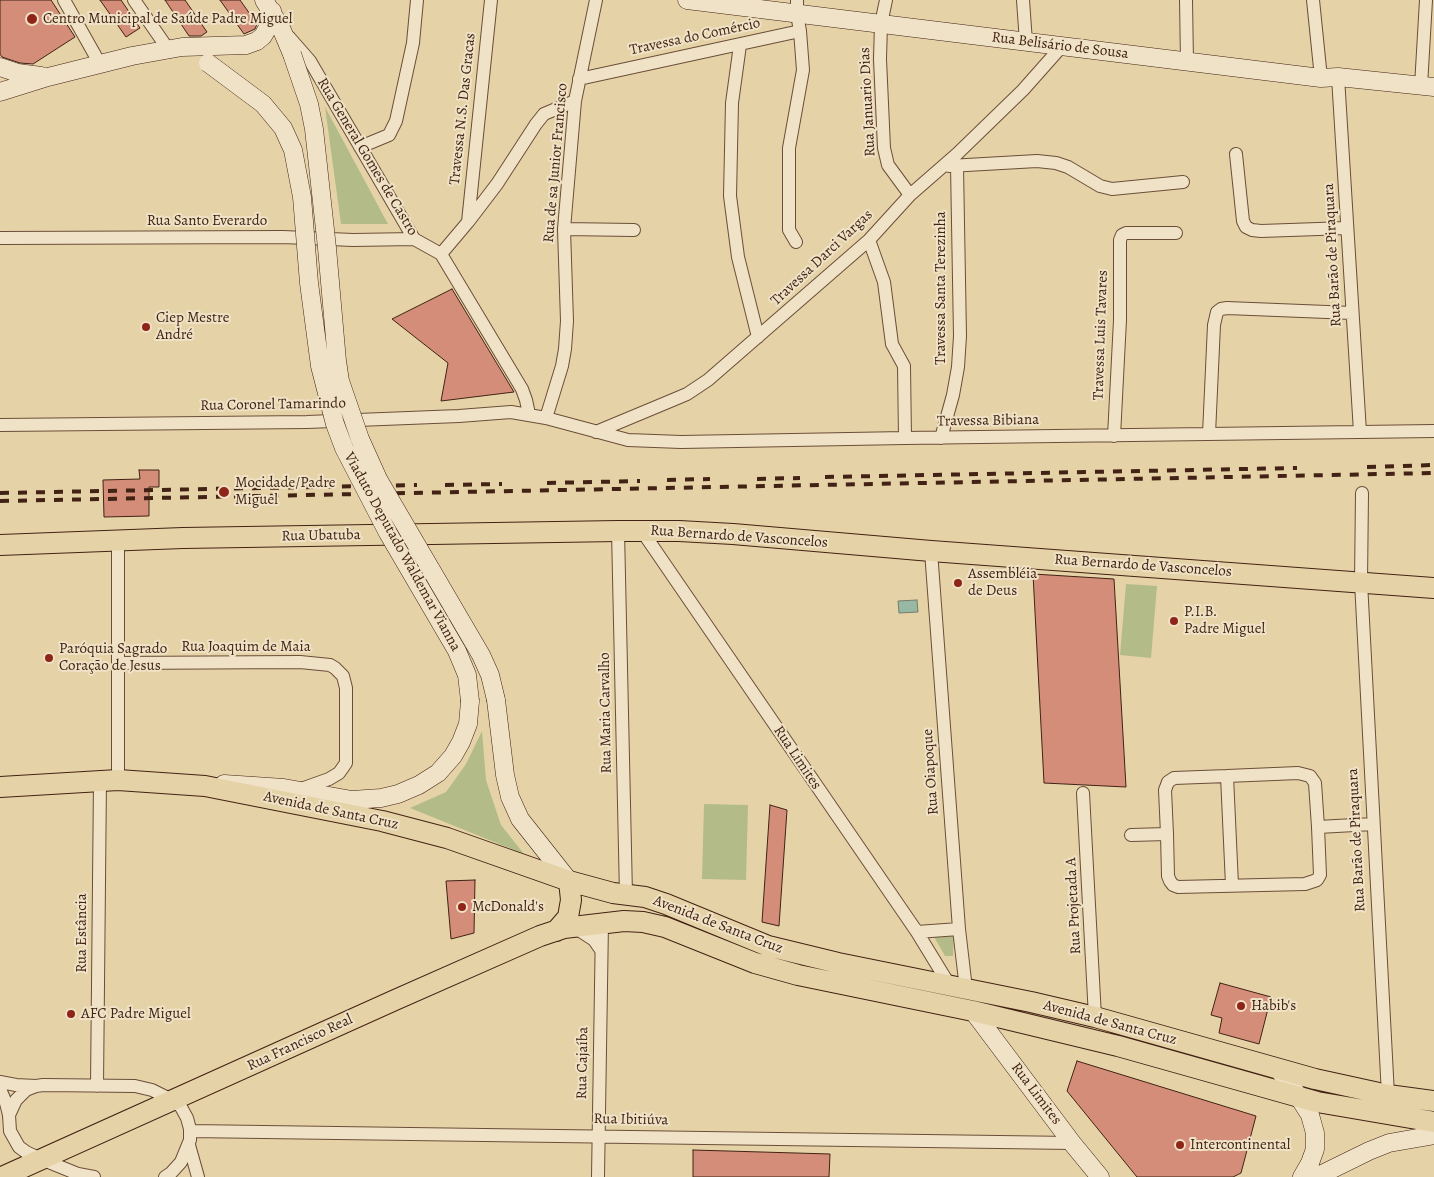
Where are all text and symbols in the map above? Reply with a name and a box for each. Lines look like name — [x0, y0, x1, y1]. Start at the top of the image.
place label: Centro Municipal de Saúde Padre Miguel — [43, 10, 292, 28]
marker: Centro Municipal de Saúde Padre Miguel — [25, 12, 39, 26]
street label: Travessa do Comércio — [628, 14, 762, 60]
street label: Rua Belisário de Sousa — [991, 29, 1129, 63]
street label: Travessa N.S. Das Gracas — [446, 32, 480, 186]
street label: Rua Januario Dias — [856, 47, 880, 157]
street label: Rua General Gomes de Castro — [313, 75, 421, 239]
street label: Rua de sa Junior Francisco — [540, 82, 572, 244]
street label: Rua Barão de Piraquara — [1320, 183, 1346, 327]
street label: Travessa Darci Vargas — [767, 206, 877, 310]
street label: Travessa Santa Terezinha — [932, 211, 950, 365]
street label: Rua Santo Everardo — [147, 212, 267, 230]
street label: Travessa Luis Tavares — [1090, 270, 1112, 400]
place label: Ciep Mestre André — [156, 309, 229, 344]
marker: Ciep Mestre André — [140, 321, 152, 333]
street label: Rua Coronel Tamarindo — [200, 395, 346, 415]
street label: Travessa Bibiana — [937, 411, 1039, 431]
street label: Viaduto Deputado Waldemar Vianna — [340, 449, 464, 655]
place label: Mocidade/Padre Miguel — [235, 474, 336, 509]
marker: Mocidade/Padre Miguel — [217, 485, 231, 499]
street label: Rua Bernardo de Vasconcelos — [650, 522, 828, 552]
street label: Rua Ubatuba — [281, 526, 361, 546]
street label: Rua Bernardo de Vasconcelos — [1054, 551, 1232, 581]
place label: Assembléia de Deus — [968, 565, 1037, 600]
marker: Assembléia de Deus — [952, 577, 964, 589]
place label: P.I.B. Padre Miguel — [1184, 603, 1265, 638]
marker: P.I.B. Padre Miguel — [1168, 615, 1180, 627]
street label: Rua Joaquim de Maia — [181, 638, 311, 656]
place label: Paróquia Sagrado Coração de Jesus — [59, 640, 167, 675]
marker: Paróquia Sagrado Coração de Jesus — [43, 652, 55, 664]
street label: Rua Maria Carvalho — [596, 652, 616, 774]
street label: Rua Limites — [769, 723, 825, 793]
street label: Rua Oiapoque — [919, 728, 943, 816]
street label: Rua Barão de Piraquara — [1344, 768, 1370, 912]
street label: Avenida de Santa Cruz — [262, 788, 400, 834]
street label: Rua Projetada A — [1062, 857, 1086, 955]
street label: Avenida de Santa Cruz — [651, 892, 785, 958]
street label: Rua Estância — [73, 893, 91, 973]
place label: McDonald's — [472, 898, 544, 916]
marker: McDonald's — [456, 901, 468, 913]
street label: Avenida de Santa Cruz — [1041, 997, 1179, 1049]
place label: Habib's — [1251, 997, 1296, 1015]
marker: Habib's — [1235, 1000, 1247, 1012]
place label: AFC Padre Miguel — [81, 1005, 191, 1023]
marker: AFC Padre Miguel — [65, 1008, 77, 1020]
street label: Rua Francisco Real — [244, 1011, 356, 1075]
street label: Rua Cajaíba — [573, 1026, 593, 1100]
street label: Rua Limites — [1007, 1059, 1065, 1129]
street label: Rua Ibitiúva — [593, 1110, 669, 1130]
place label: Intercontinental — [1190, 1136, 1291, 1154]
marker: Intercontinental — [1174, 1139, 1186, 1151]

